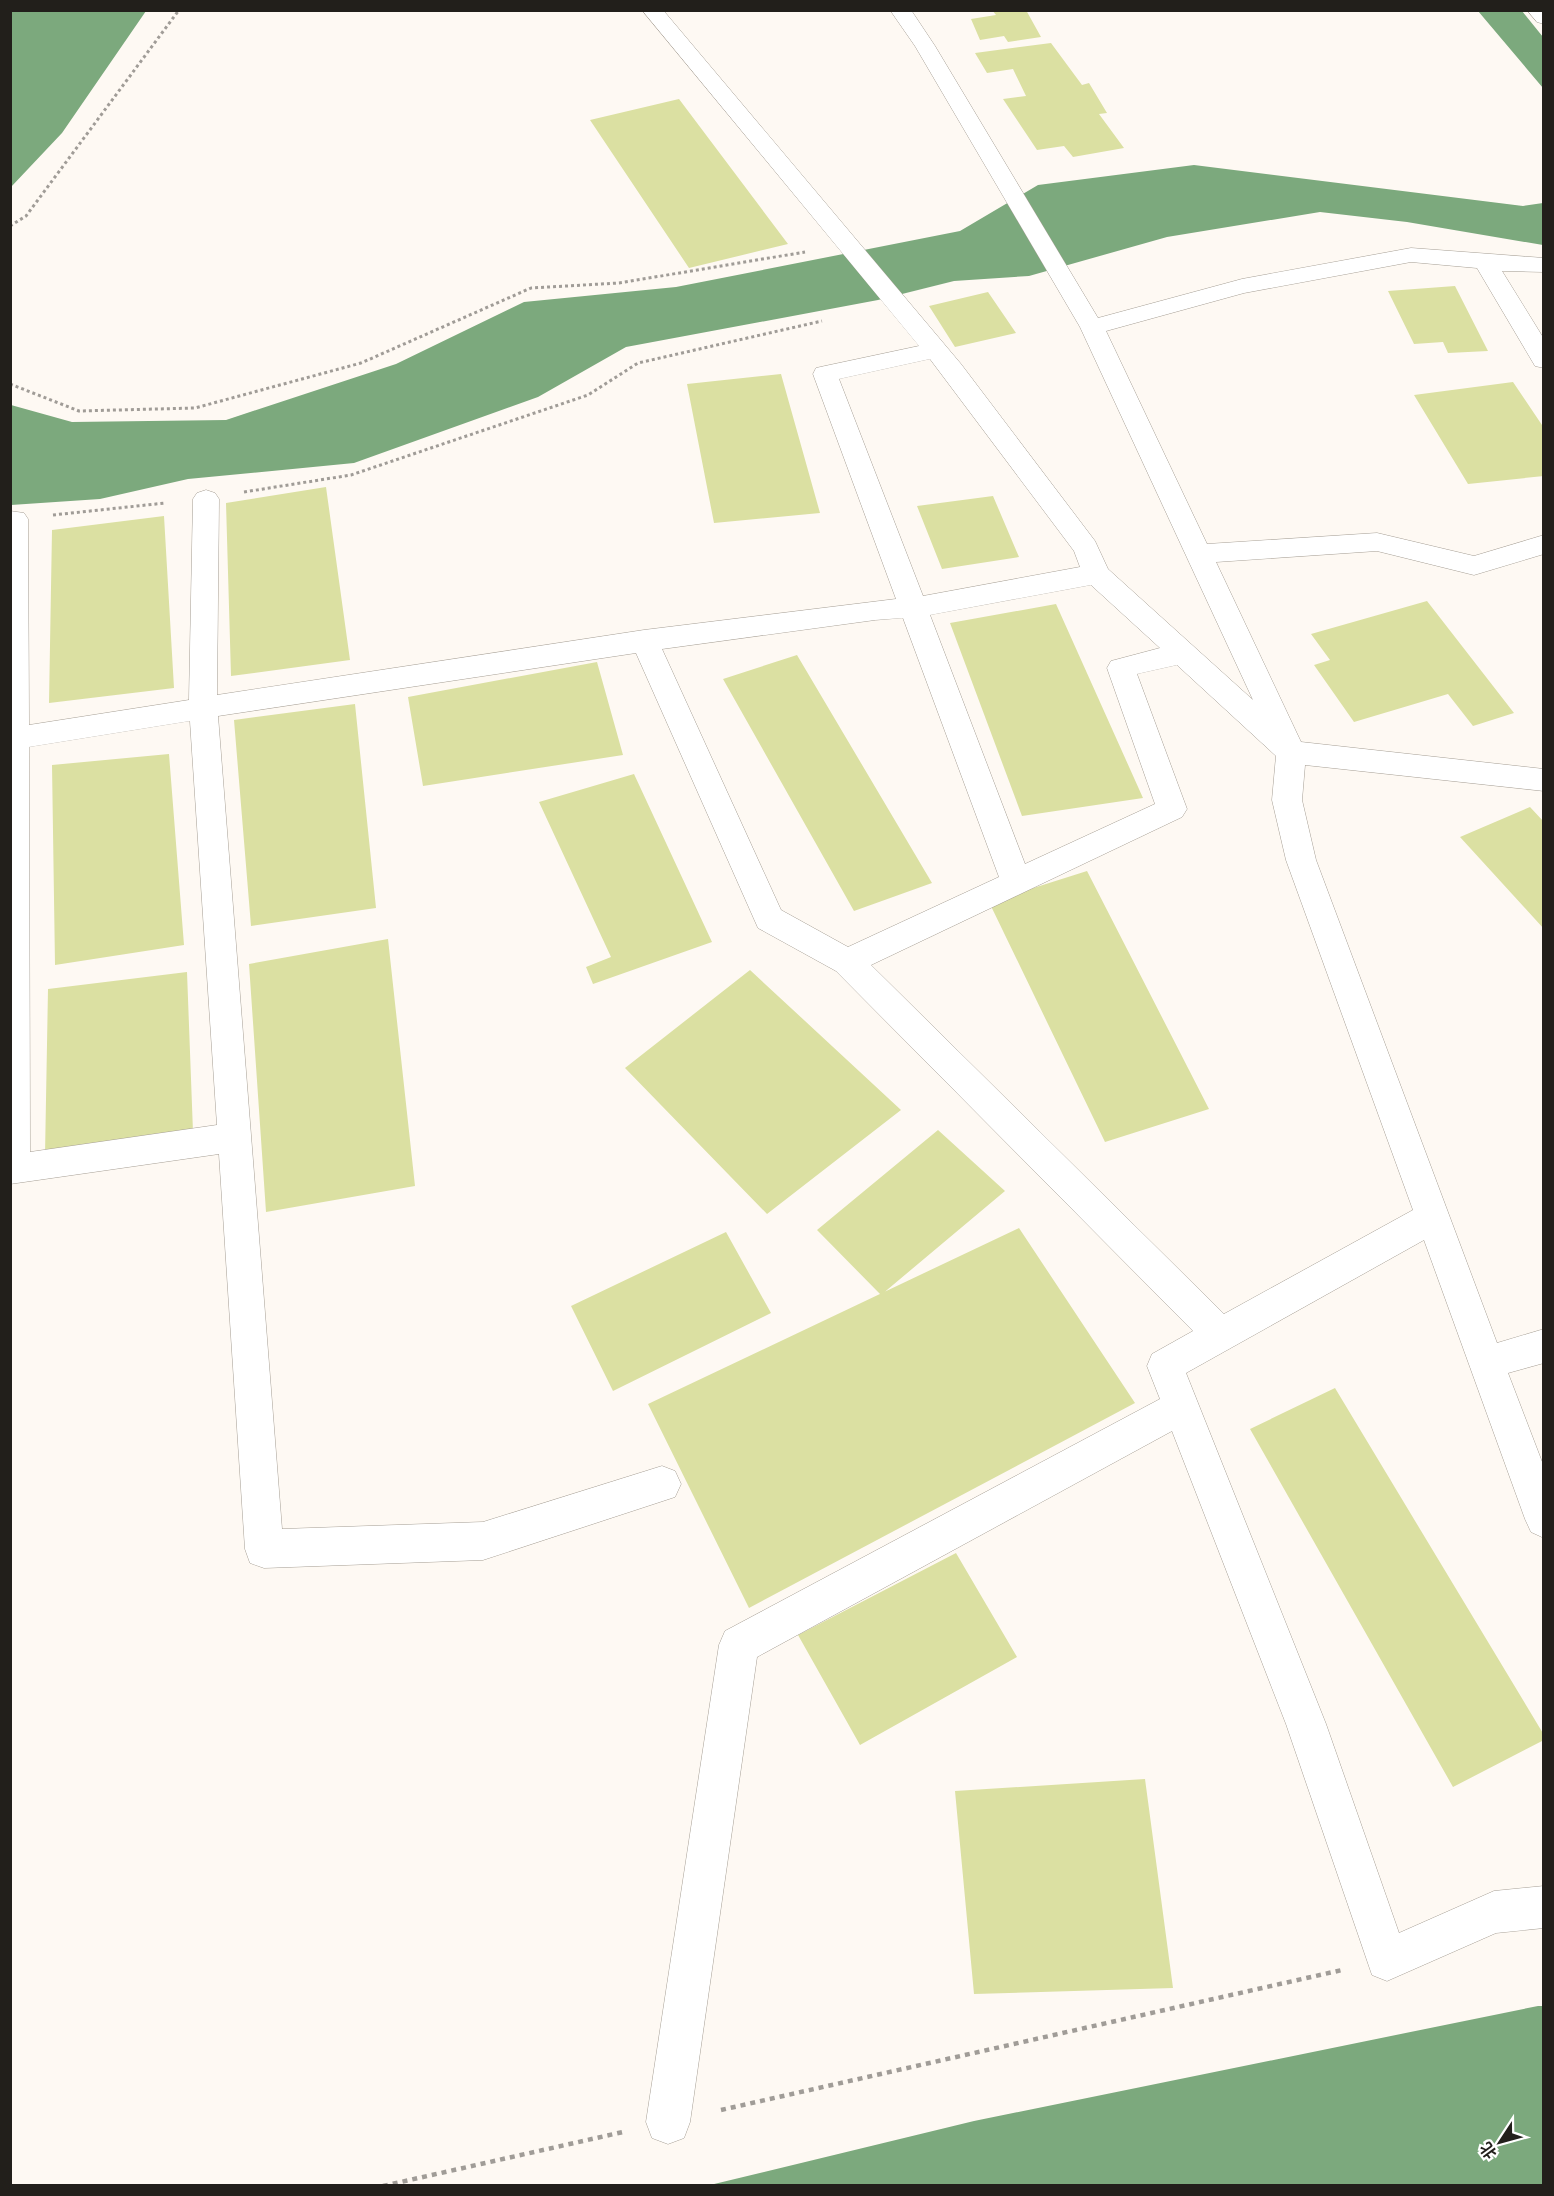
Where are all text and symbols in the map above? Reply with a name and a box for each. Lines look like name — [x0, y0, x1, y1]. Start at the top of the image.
north arrow — [1470, 2112, 1530, 2172]
text: 北 — [1474, 2138, 1501, 2164]

